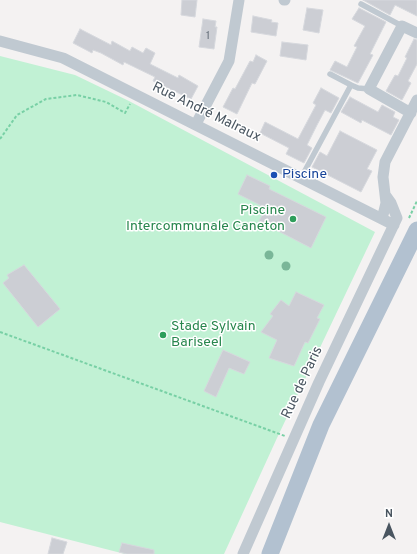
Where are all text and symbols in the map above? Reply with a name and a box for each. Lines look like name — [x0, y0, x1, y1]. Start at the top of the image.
house number: 1 — [206, 30, 210, 44]
street label: Rue André Malraux — [149, 79, 263, 147]
place label: Piscine — [282, 167, 327, 183]
marker: Piscine — [269, 170, 279, 180]
place label: Piscine Intercommunale Caneton — [126, 203, 285, 236]
marker: Piscine Intercommunale Caneton — [288, 214, 298, 224]
place label: Stade Sylvain Bariseel — [171, 319, 256, 352]
marker: Stade Sylvain Bariseel — [158, 330, 168, 340]
street label: Rue de Paris — [279, 344, 327, 422]
north arrow — [369, 506, 409, 546]
text: N — [385, 507, 393, 521]

